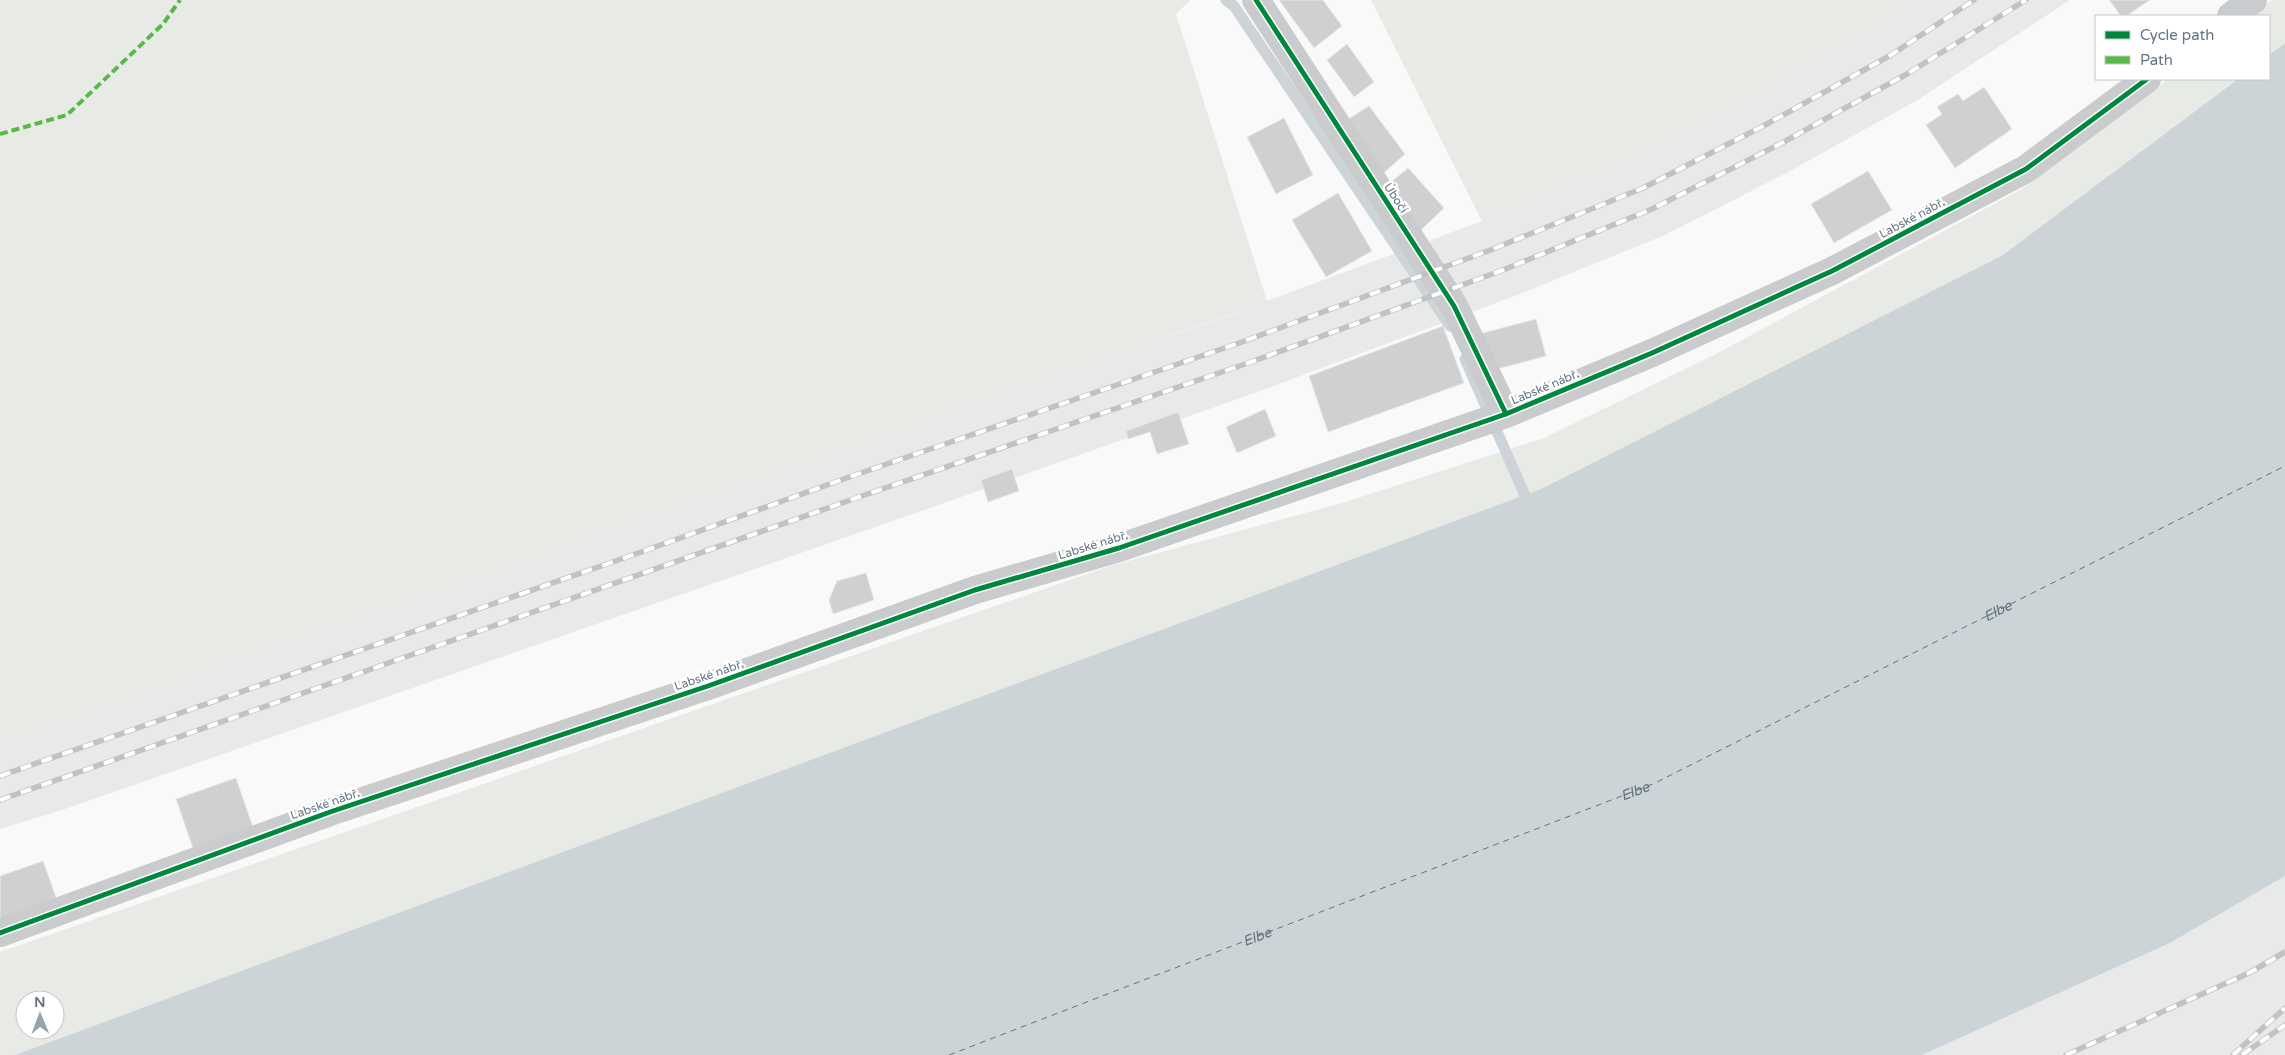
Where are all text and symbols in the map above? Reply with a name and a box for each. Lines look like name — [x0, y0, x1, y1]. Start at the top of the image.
legend — [2095, 15, 2270, 80]
text: Cycle path — [2140, 26, 2214, 44]
text: Path — [2140, 51, 2173, 69]
street label: Úbočí — [1381, 180, 1411, 216]
street label: Labské nábř. — [1877, 195, 1947, 241]
street label: Labské nábř. — [1509, 366, 1581, 408]
street label: Labské nábř. — [1056, 528, 1130, 562]
water label: Elbe — [1981, 596, 2015, 625]
street label: Labské nábř. — [673, 657, 745, 693]
water label: Elbe — [1618, 777, 1653, 804]
street label: Labské nábř. — [289, 786, 361, 822]
water label: Elbe — [1240, 923, 1275, 950]
north arrow — [15, 990, 65, 1040]
text: N — [34, 994, 46, 1011]

